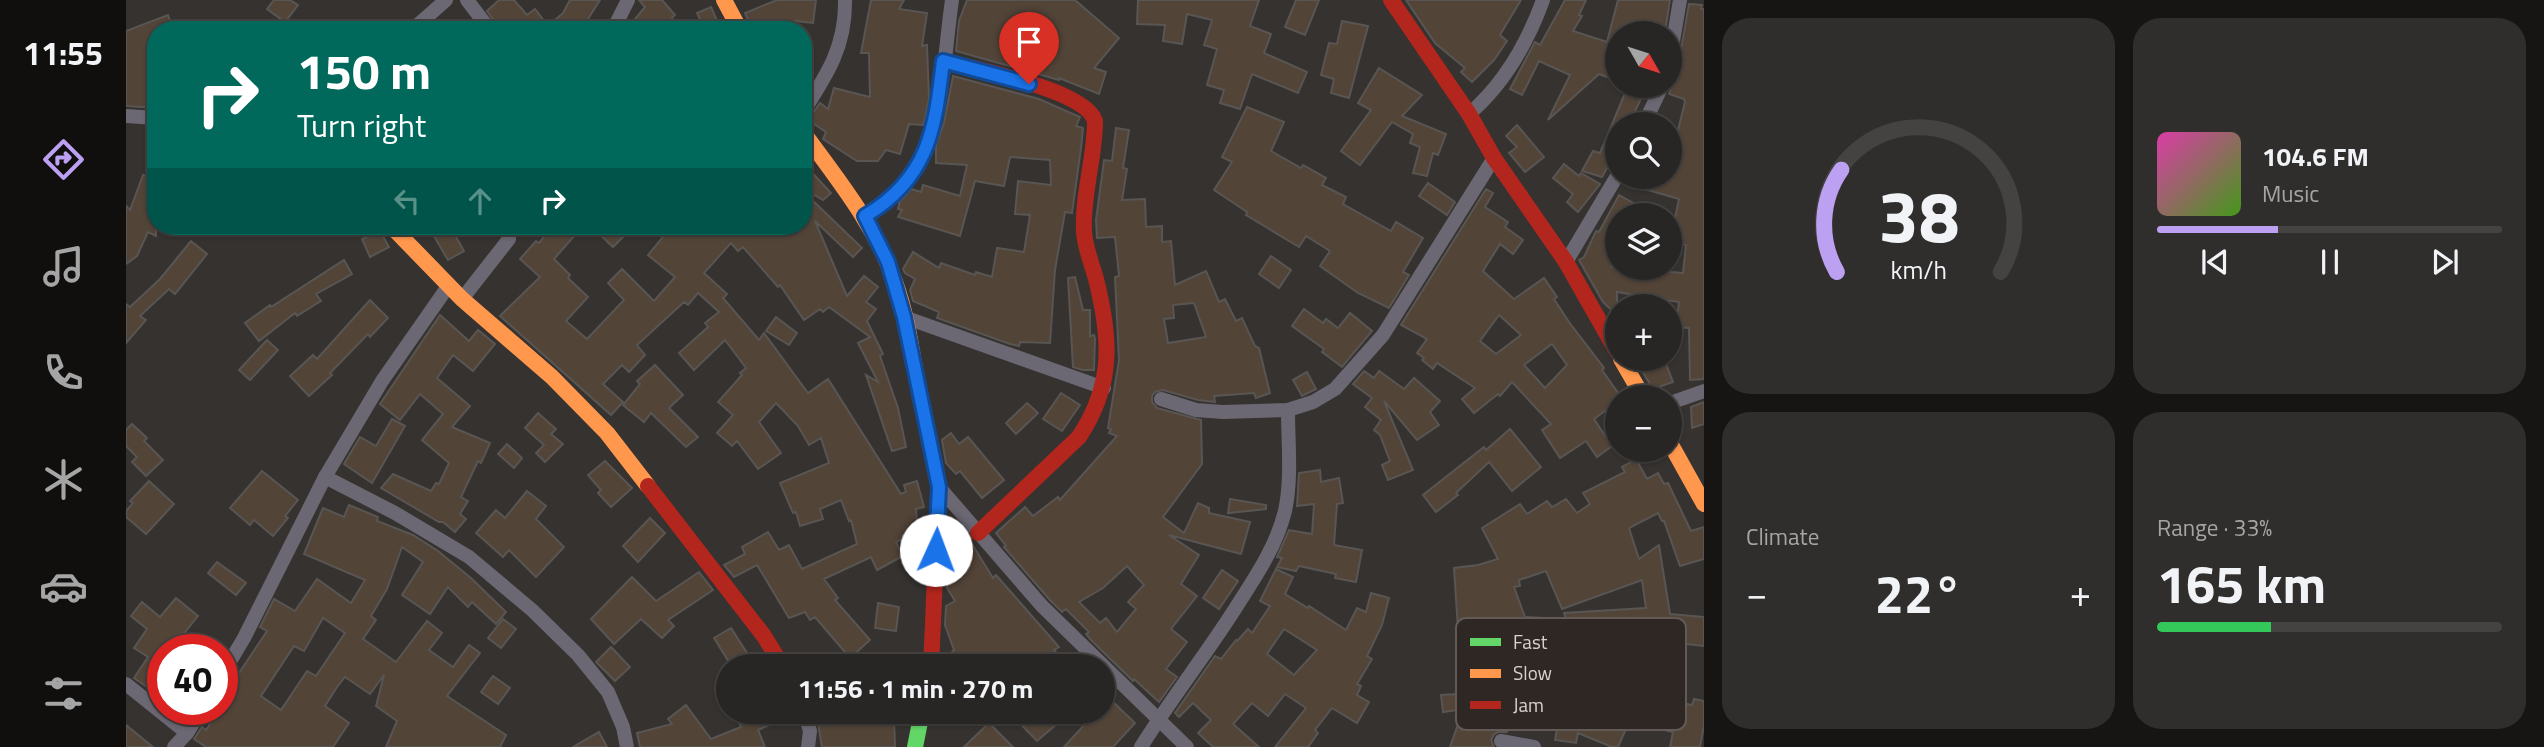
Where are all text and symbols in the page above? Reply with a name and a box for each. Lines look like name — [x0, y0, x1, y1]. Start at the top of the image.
pin — [999, 12.0, 1059, 84]
north arrow — [1605, 21, 1682, 98]
map controls — [1605, 21, 1682, 462]
icon: arrive — [1010, 23, 1048, 61]
text: 11:55 — [23, 29, 103, 77]
text: 150 m — [297, 33, 431, 108]
icon: right — [182, 49, 273, 140]
text: Turn right — [297, 101, 426, 149]
button: search — [1605, 112, 1682, 189]
icon: directions — [39, 135, 88, 184]
text: 104.6 FM — [2262, 137, 2369, 176]
text: 38 — [1878, 161, 1959, 271]
text: Music — [2262, 176, 2319, 211]
icon: left — [388, 182, 426, 220]
icon: ahead — [461, 182, 499, 220]
icon: right — [534, 182, 572, 220]
button: layers — [1605, 203, 1682, 280]
icon: music — [39, 242, 88, 291]
icon: previous — [2196, 243, 2234, 281]
icon: pause — [2311, 243, 2349, 281]
icon: next — [2426, 243, 2464, 281]
text: km/h — [1890, 251, 1947, 289]
button: + — [1605, 294, 1682, 371]
icon: phone — [39, 348, 88, 397]
button: − — [1605, 385, 1682, 462]
icon: climate — [39, 455, 88, 504]
text: Range · 33% — [2157, 510, 2272, 545]
position arrow — [899, 513, 973, 587]
text: Climate — [1746, 519, 1819, 554]
text: 165 km — [2157, 544, 2326, 623]
text: 22° — [1875, 554, 1962, 633]
icon: car — [39, 562, 88, 611]
text: − — [1746, 564, 1767, 622]
text: + — [2070, 564, 2091, 622]
legend — [1456, 618, 1686, 730]
text: Fast — [1513, 627, 1548, 656]
speed limit sign: 40 — [147, 634, 238, 725]
text: Slow — [1513, 658, 1552, 687]
icon: filters — [39, 669, 88, 718]
text: 11:56 · 1 min · 270 m — [798, 669, 1033, 708]
text: Jam — [1513, 690, 1544, 719]

